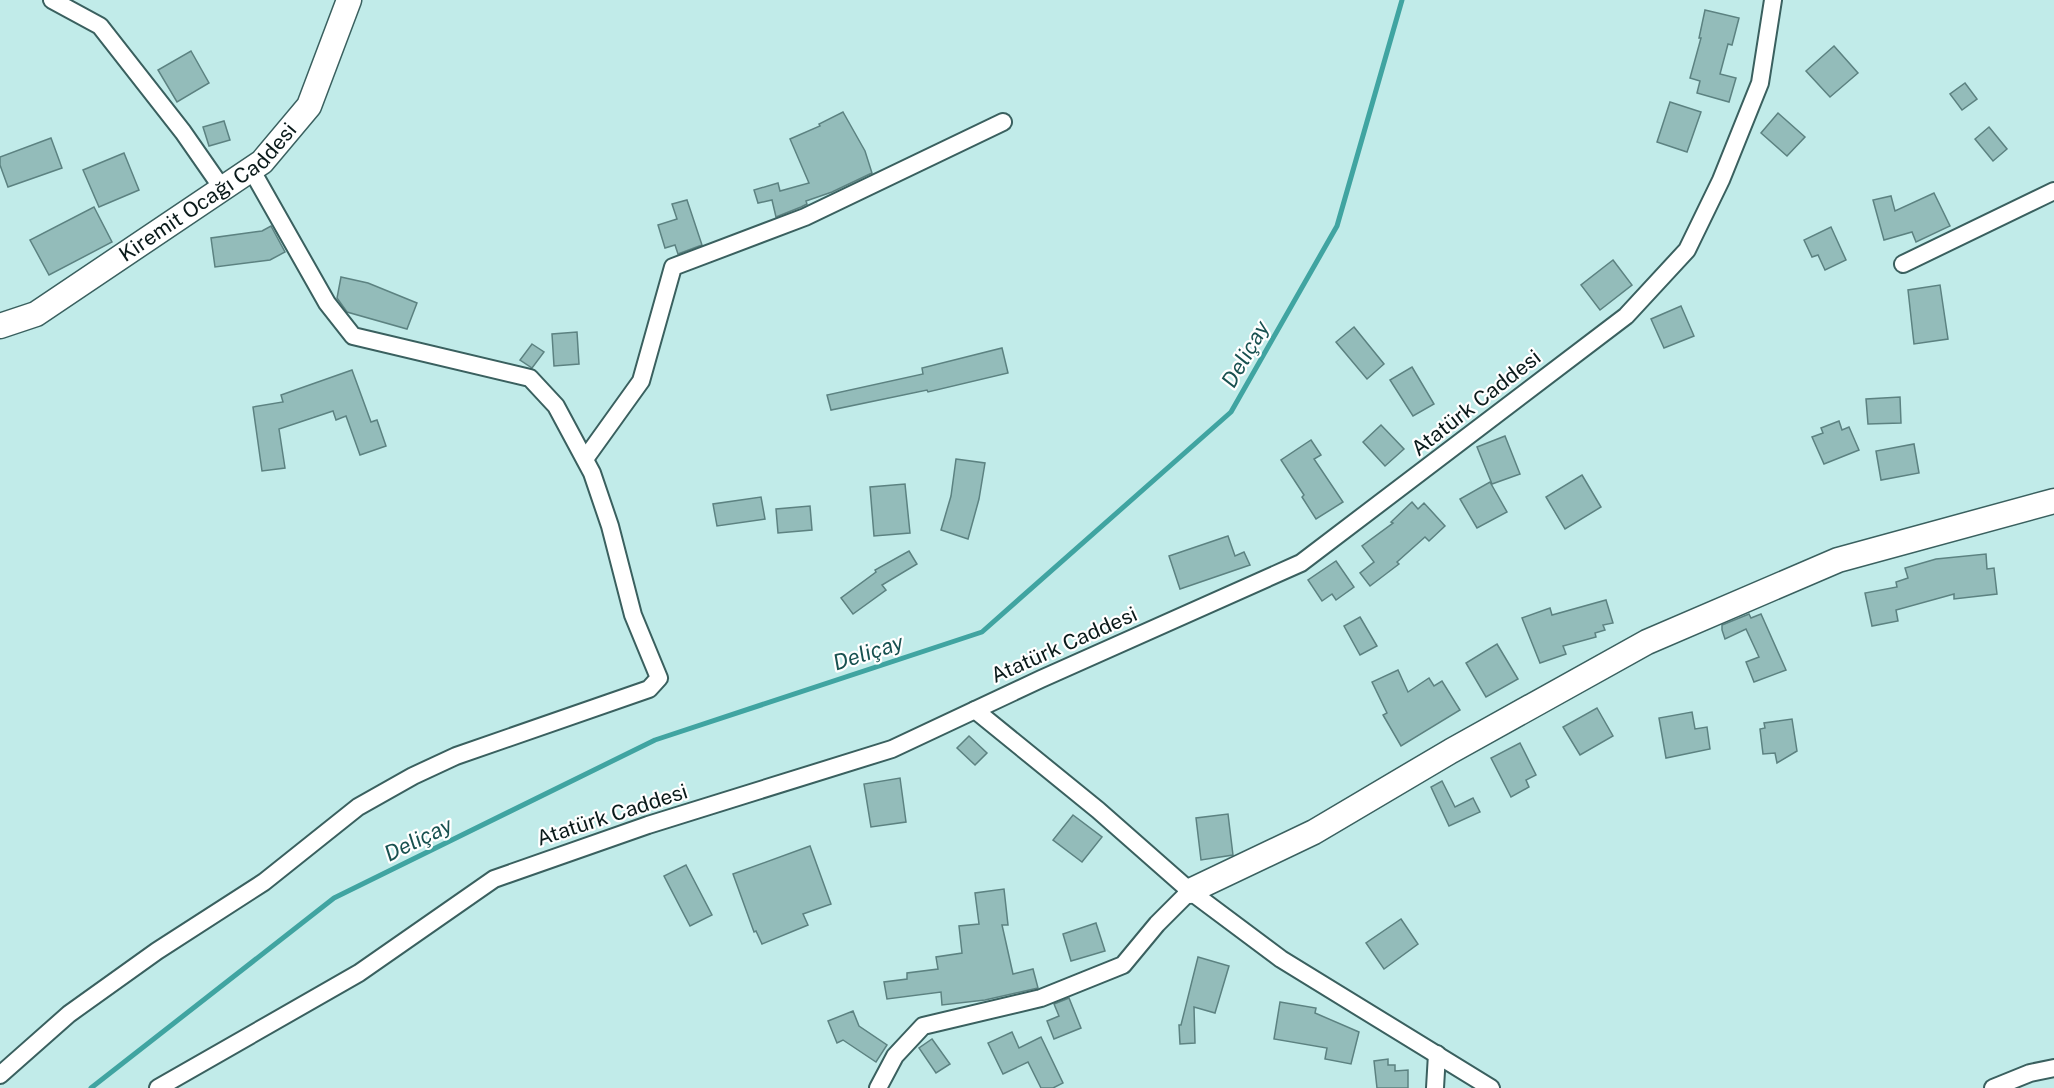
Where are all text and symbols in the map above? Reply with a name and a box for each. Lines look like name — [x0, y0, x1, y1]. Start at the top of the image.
street label: Kiremit Ocağı Caddesi — [114, 118, 301, 267]
water label: Deliçay — [1216, 315, 1275, 392]
street label: Atatürk Caddesi — [1406, 344, 1545, 461]
street label: Atatürk Caddesi — [987, 601, 1141, 688]
water label: Deliçay — [830, 628, 907, 676]
street label: Atatürk Caddesi — [533, 778, 690, 851]
water label: Deliçay — [380, 811, 457, 867]

